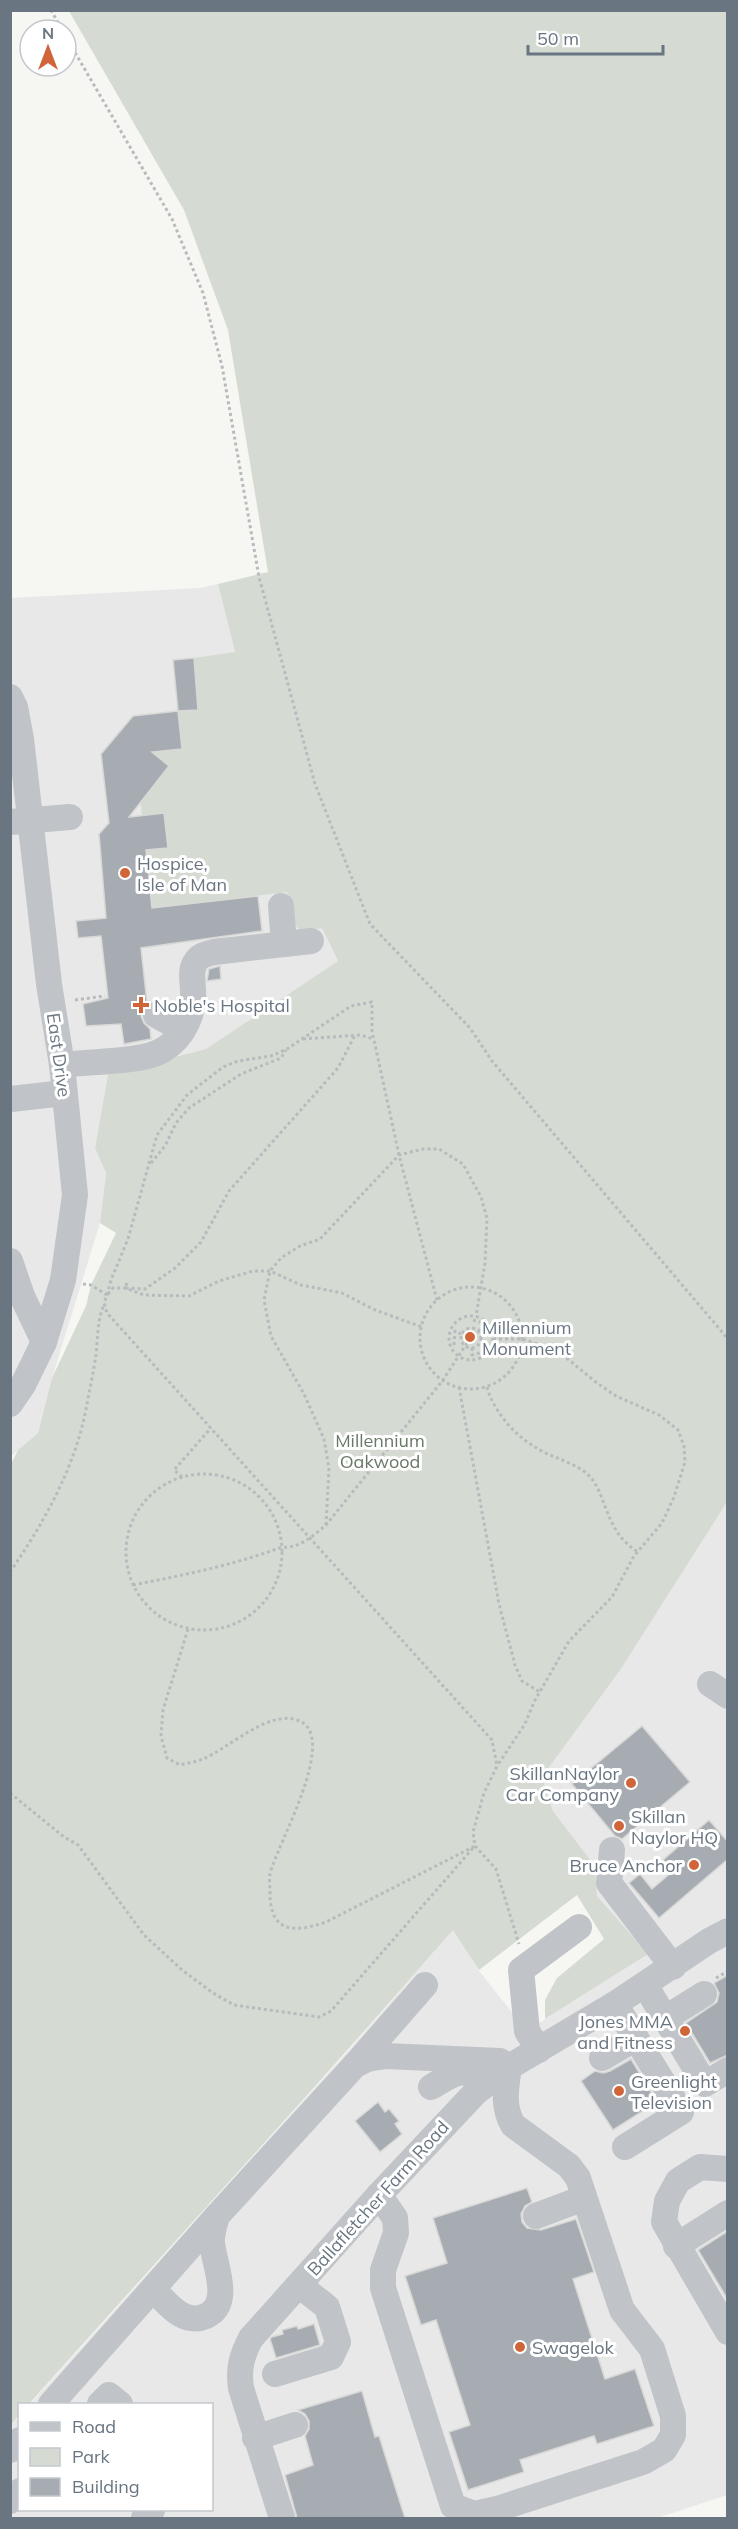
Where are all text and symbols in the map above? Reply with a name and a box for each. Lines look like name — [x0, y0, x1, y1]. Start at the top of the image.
north arrow — [18, 18, 78, 78]
scale bar — [528, 18, 663, 56]
text: N — [42, 23, 54, 43]
text: 50 m — [537, 27, 579, 50]
place label: Hospice, Isle of Man — [137, 852, 227, 896]
marker: Hospice, Isle of Man — [118, 866, 132, 880]
place label: Noble's Hospital — [154, 994, 290, 1017]
marker: Noble's Hospital — [132, 996, 150, 1014]
street label: East Drive — [42, 1012, 76, 1098]
place label: Millennium Monument — [482, 1316, 572, 1360]
marker: Millennium Monument — [463, 1330, 477, 1344]
park label: Millennium Oakwood — [335, 1429, 425, 1473]
place label: SkillanNaylor Car Company — [506, 1762, 619, 1806]
marker: SkillanNaylor Car Company — [624, 1776, 638, 1790]
place label: Skillan Naylor HQ — [631, 1805, 718, 1849]
marker: Skillan Naylor HQ — [612, 1819, 626, 1833]
place label: Bruce Anchor — [570, 1854, 682, 1877]
marker: Bruce Anchor — [687, 1858, 701, 1872]
place label: Jones MMA and Fitness — [577, 2010, 673, 2054]
marker: Jones MMA and Fitness — [678, 2024, 692, 2038]
place label: Greenlight Television — [631, 2070, 717, 2114]
marker: Greenlight Television — [612, 2084, 626, 2098]
street label: Ballafletcher Farm Road — [302, 2116, 454, 2280]
place label: Swagelok — [532, 2336, 615, 2359]
marker: Swagelok — [513, 2340, 527, 2354]
legend — [18, 2403, 213, 2511]
text: Road — [72, 2415, 116, 2438]
text: Park — [72, 2445, 111, 2468]
text: Building — [72, 2475, 140, 2498]

